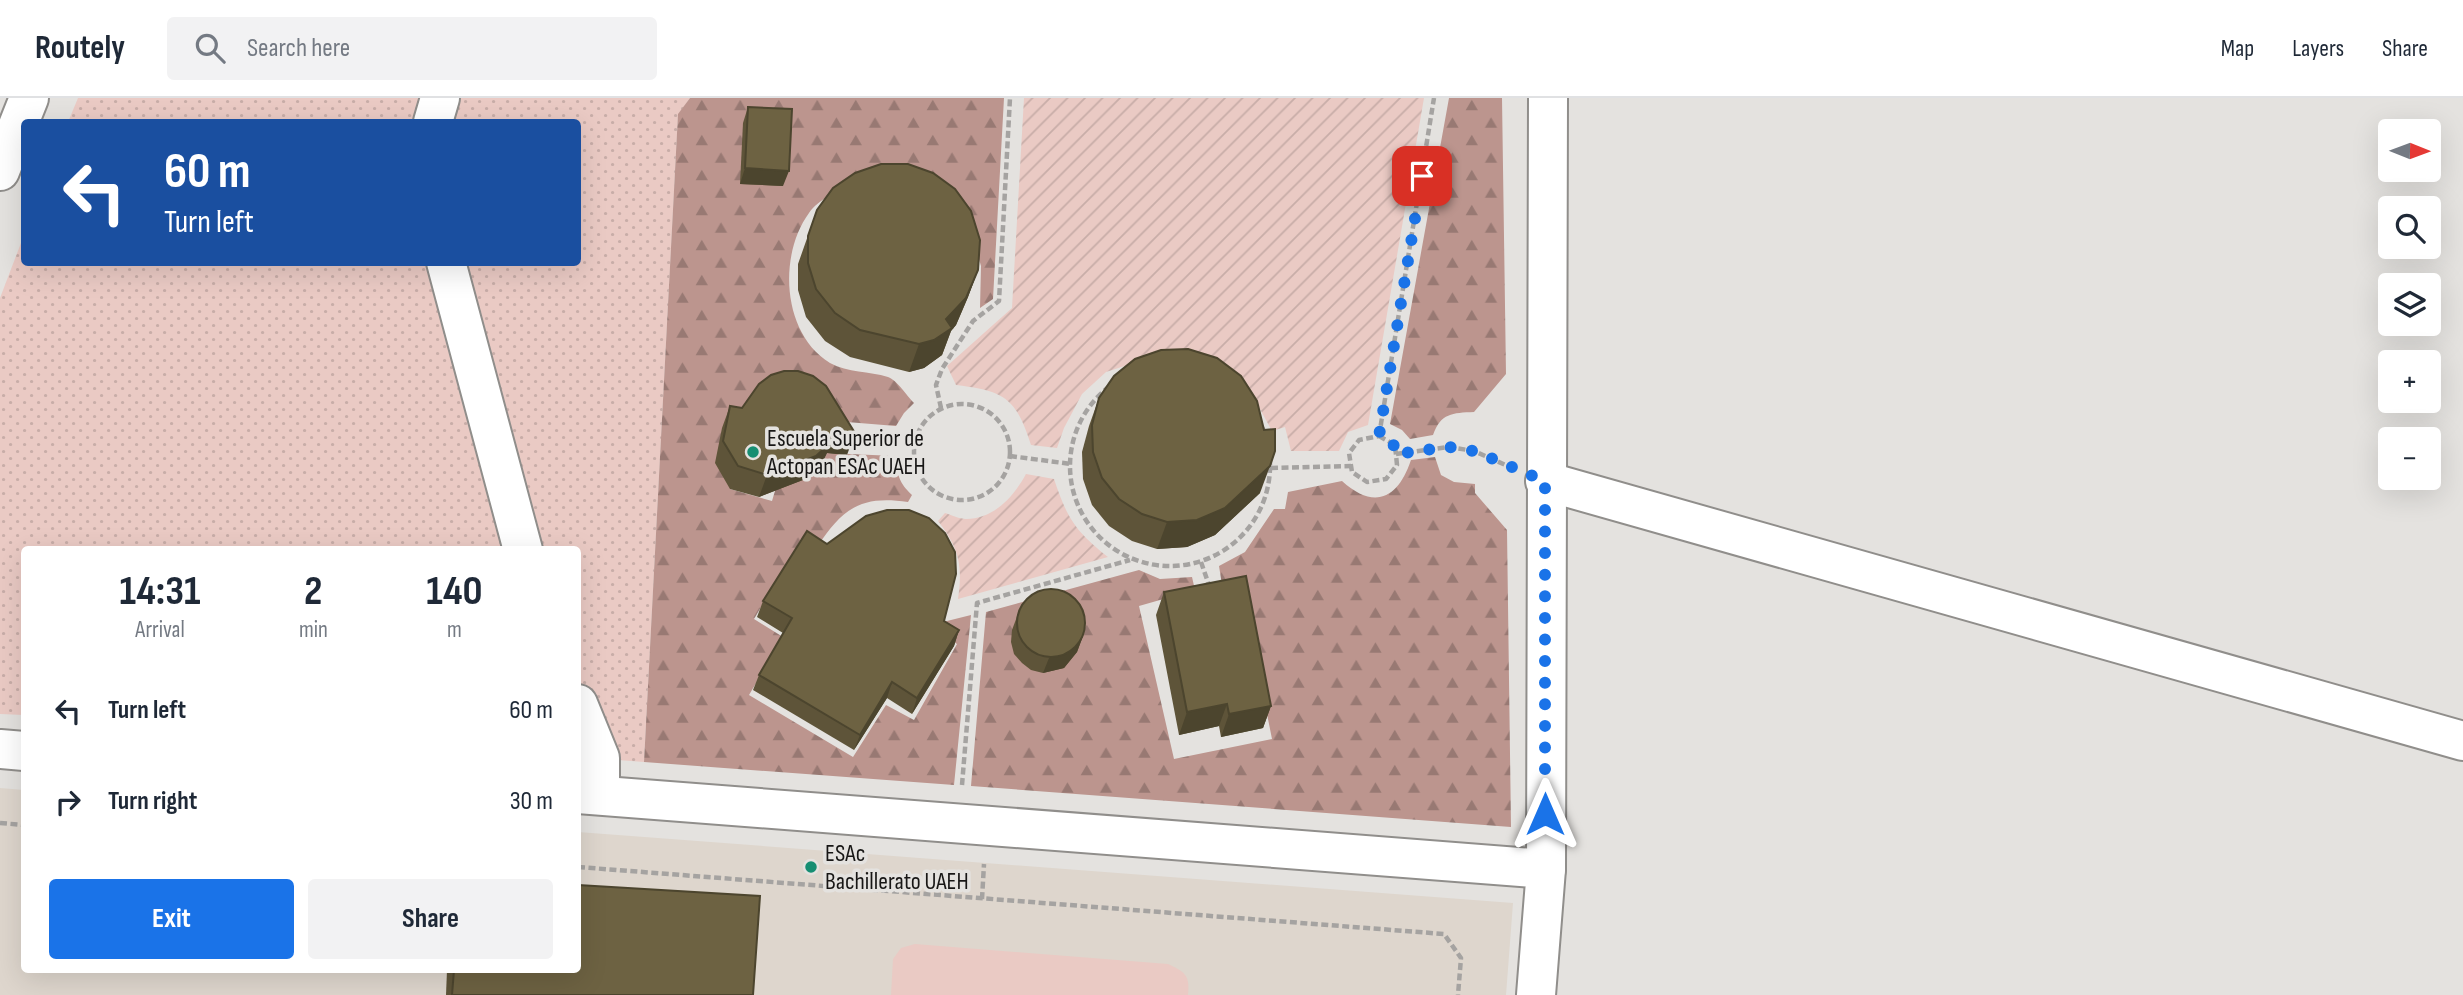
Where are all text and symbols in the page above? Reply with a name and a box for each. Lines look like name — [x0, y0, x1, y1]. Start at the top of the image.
search box — [167, 17, 657, 80]
text: Routely — [35, 28, 125, 68]
icon: search — [191, 29, 229, 67]
text: Search here — [247, 33, 350, 64]
text: Map — [2221, 34, 2254, 63]
text: Layers — [2292, 34, 2344, 63]
text: Share — [2382, 34, 2428, 63]
north arrow — [2378, 119, 2441, 182]
map controls — [2378, 119, 2441, 490]
text: 60 m — [164, 143, 251, 202]
pin — [1392, 146, 1452, 206]
icon: left — [49, 147, 140, 238]
icon: arrive — [1403, 157, 1441, 195]
button: search — [2378, 196, 2441, 259]
text: Turn left — [164, 203, 254, 242]
button: layers — [2378, 273, 2441, 336]
button: + — [2378, 350, 2441, 413]
place label: Escuela Superior de Actopan ESAc UAEH — [766, 424, 926, 481]
button: − — [2378, 427, 2441, 490]
marker: Escuela Superior de Actopan ESAc UAEH — [745, 444, 761, 460]
text: 14:31 — [119, 566, 200, 617]
text: 2 — [304, 566, 323, 617]
text: 140 — [426, 566, 483, 617]
text: Arrival — [135, 616, 185, 644]
text: min — [299, 616, 328, 644]
text: m — [447, 616, 462, 644]
icon: left — [49, 692, 87, 730]
text: Turn left — [108, 695, 186, 726]
text: 60 m — [509, 695, 553, 726]
position arrow — [1508, 777, 1582, 851]
icon: right — [49, 783, 87, 821]
text: Turn right — [108, 786, 197, 817]
text: 30 m — [510, 786, 553, 817]
place label: ESAc Bachillerato UAEH — [825, 839, 969, 896]
marker: ESAc Bachillerato UAEH — [803, 859, 819, 875]
button: Exit — [49, 879, 294, 959]
button: Share — [308, 879, 553, 959]

